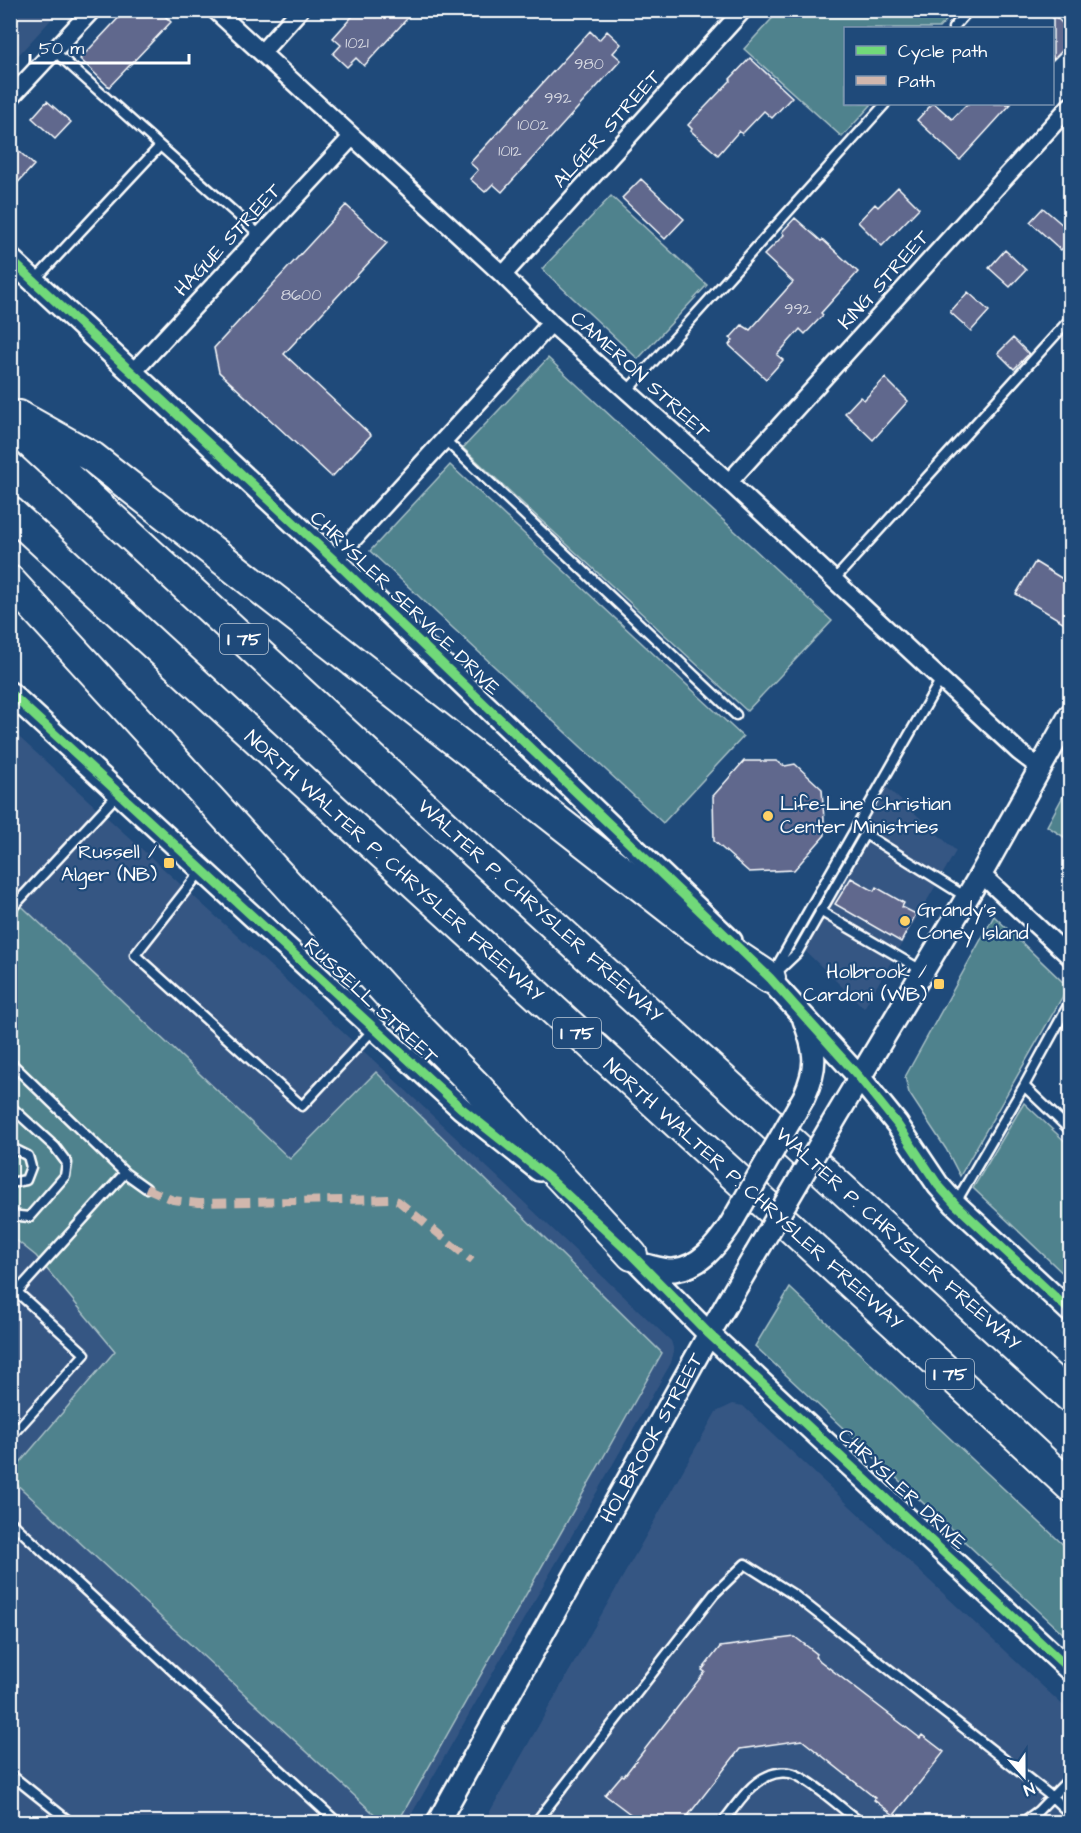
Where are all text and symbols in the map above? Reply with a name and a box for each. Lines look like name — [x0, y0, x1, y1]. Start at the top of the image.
scale bar — [30, 27, 189, 65]
legend — [844, 27, 1054, 105]
house number: 1021 — [345, 32, 369, 54]
text: 50 m — [39, 36, 84, 61]
text: Cycle path — [898, 39, 987, 65]
house number: 980 — [574, 53, 604, 75]
street label: ALGER STREET — [546, 63, 668, 194]
text: Path — [898, 69, 935, 94]
house number: 992 — [544, 87, 572, 109]
house number: 1002 — [517, 114, 549, 136]
house number: 1012 — [498, 140, 522, 162]
street label: HAGUE STREET — [168, 177, 288, 303]
street label: KING STREET — [832, 224, 937, 336]
house number: 8600 — [281, 284, 321, 306]
house number: 992 — [784, 298, 812, 320]
street label: CAMERON STREET — [564, 305, 716, 446]
street label: CHRYSLER SERVICE DRIVE — [304, 504, 507, 702]
road number: I 75 — [220, 624, 268, 654]
street label: NORTH WALTER P. CHRYSLER FREEWAY — [239, 725, 549, 1007]
place label: Life-Line Christian Center Ministries — [780, 790, 951, 841]
street label: WALTER P. CHRYSLER FREEWAY — [412, 794, 668, 1028]
marker: Life-Line Christian Center Ministries — [761, 809, 775, 823]
place label: Russell / Alger (NB) — [61, 838, 157, 890]
marker: Russell / Alger (NB) — [162, 856, 176, 870]
place label: Grandy's Coney Island — [917, 896, 1029, 948]
marker: Grandy's Coney Island — [898, 914, 912, 928]
street label: RUSSELL STREET — [298, 931, 445, 1071]
place label: Holbrook / Cardoni (WB) — [803, 958, 927, 1009]
marker: Holbrook / Cardoni (WB) — [932, 977, 946, 991]
road number: I 75 — [553, 1018, 601, 1048]
street label: NORTH WALTER P. CHRYSLER FREEWAY — [598, 1053, 908, 1335]
street label: WALTER P. CHRYSLER FREEWAY — [770, 1122, 1026, 1356]
street label: HOLBROOK STREET — [594, 1347, 711, 1528]
road number: I 75 — [926, 1359, 974, 1389]
street label: CHRYSLER DRIVE — [832, 1422, 973, 1556]
north arrow — [994, 1746, 1054, 1806]
text: N — [1020, 1777, 1038, 1801]

